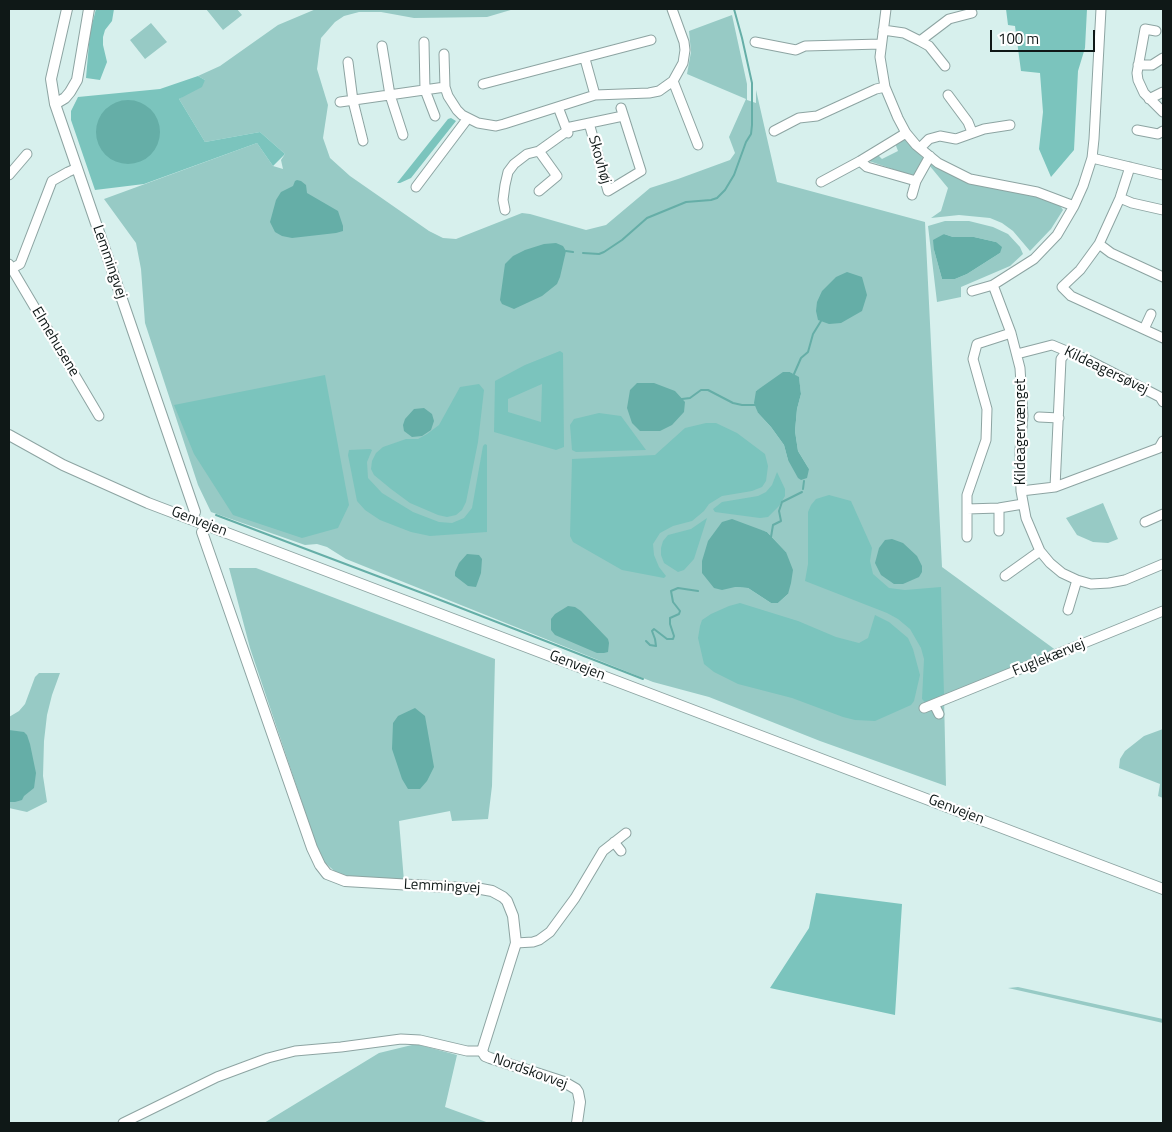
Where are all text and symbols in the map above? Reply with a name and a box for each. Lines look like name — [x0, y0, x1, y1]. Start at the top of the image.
scale bar — [992, 20, 1097, 52]
text: 100 m — [998, 27, 1039, 50]
street label: Skovhøj — [584, 134, 614, 186]
street label: Lemmingvej — [88, 223, 130, 301]
street label: Elmehusene — [27, 304, 83, 380]
street label: Kildeagersøvej — [1061, 343, 1151, 399]
street label: Kildeagervænget — [1012, 379, 1030, 485]
street label: Genvejen — [169, 503, 229, 541]
street label: Fuglekærvej — [1010, 635, 1088, 681]
street label: Genvejen — [547, 647, 607, 685]
street label: Genvejen — [926, 791, 986, 829]
street label: Lemmingvej — [403, 876, 481, 898]
street label: Nordskovvej — [490, 1050, 570, 1094]

